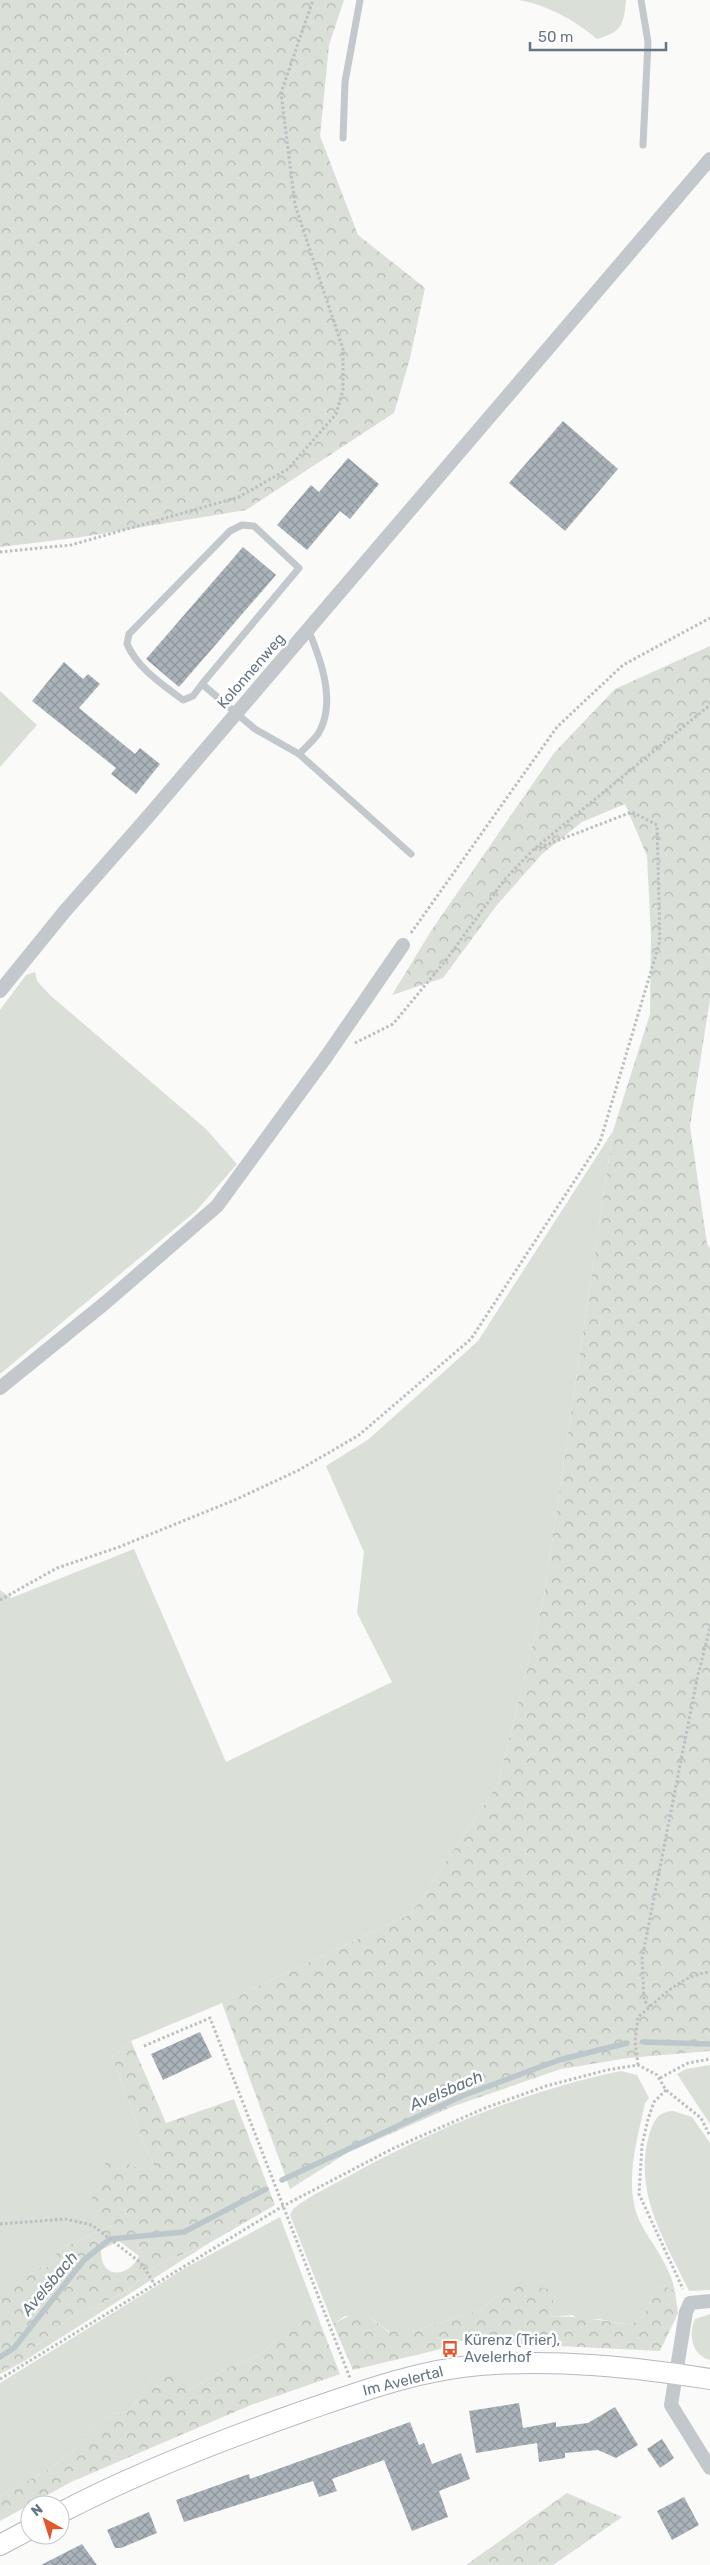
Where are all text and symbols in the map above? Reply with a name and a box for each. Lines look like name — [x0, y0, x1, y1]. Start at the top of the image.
scale bar — [530, 20, 666, 52]
text: 50 m — [538, 28, 573, 46]
street label: Kolonnenweg — [213, 630, 289, 712]
water label: Avelsbach — [406, 2067, 485, 2115]
water label: Avelsbach — [17, 2248, 81, 2320]
place label: Kürenz (Trier), Avelerhof — [464, 2331, 560, 2366]
bus stop icon: Kürenz (Trier), Avelerhof — [440, 2339, 460, 2359]
street label: Im Avelertal — [361, 2362, 445, 2400]
north arrow — [20, 2495, 70, 2545]
text: N — [28, 2501, 46, 2520]

